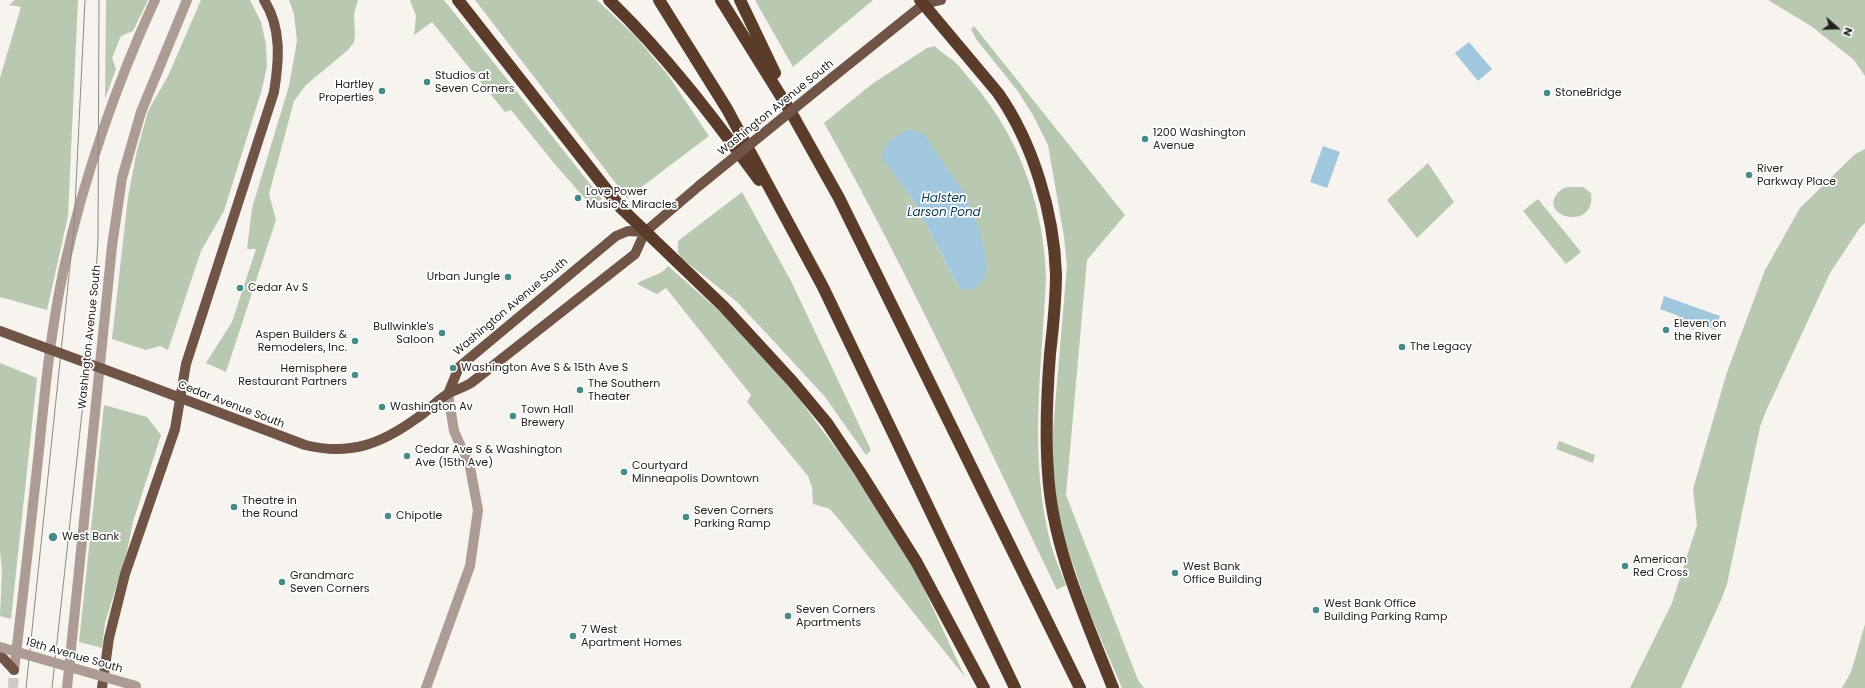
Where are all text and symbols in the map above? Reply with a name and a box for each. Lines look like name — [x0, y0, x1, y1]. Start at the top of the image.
north arrow — [1817, 8, 1857, 48]
text: N — [1839, 25, 1857, 39]
street label: Washington Avenue South — [716, 57, 836, 159]
place label: Studios at Seven Corners — [435, 69, 515, 95]
marker: Studios at Seven Corners — [422, 77, 432, 87]
place label: Hartley Properties — [319, 78, 374, 104]
marker: Hartley Properties — [377, 86, 387, 96]
place label: StoneBridge — [1555, 86, 1622, 100]
marker: StoneBridge — [1542, 88, 1552, 98]
place label: 1200 Washington Avenue — [1153, 126, 1246, 152]
marker: 1200 Washington Avenue — [1140, 134, 1150, 144]
place label: River Parkway Place — [1757, 162, 1836, 188]
marker: River Parkway Place — [1744, 170, 1754, 180]
place label: Love Power Music & Miracles — [586, 185, 677, 211]
water label: Halsten Larson Pond — [907, 192, 981, 220]
marker: Love Power Music & Miracles — [573, 193, 583, 203]
street label: Washington Avenue South — [451, 255, 571, 359]
street label: Washington Avenue South — [76, 264, 104, 410]
place label: Urban Jungle — [427, 270, 500, 284]
marker: Urban Jungle — [503, 272, 513, 282]
place label: Cedar Av S — [248, 281, 308, 295]
marker: Cedar Av S — [235, 283, 245, 293]
place label: Eleven on the River — [1674, 317, 1726, 343]
place label: Bullwinkle's Saloon — [373, 320, 434, 346]
marker: Eleven on the River — [1661, 325, 1671, 335]
place label: Aspen Builders & Remodelers, Inc. — [255, 328, 347, 354]
marker: Bullwinkle's Saloon — [437, 328, 447, 338]
marker: Aspen Builders & Remodelers, Inc. — [350, 336, 360, 346]
place label: The Legacy — [1410, 340, 1472, 354]
marker: The Legacy — [1397, 342, 1407, 352]
place label: Washington Ave S & 15th Ave S — [461, 361, 628, 375]
place label: Hemisphere Restaurant Partners — [238, 362, 347, 388]
marker: Washington Ave S & 15th Ave S — [448, 363, 458, 373]
marker: Hemisphere Restaurant Partners — [350, 370, 360, 380]
place label: The Southern Theater — [588, 377, 660, 403]
street label: Cedar Avenue South — [176, 379, 286, 431]
marker: The Southern Theater — [575, 385, 585, 395]
place label: Washington Av — [390, 400, 473, 414]
marker: Washington Av — [377, 402, 387, 412]
place label: Town Hall Brewery — [521, 403, 573, 429]
marker: Town Hall Brewery — [508, 411, 518, 421]
place label: Cedar Ave S & Washington Ave (15th Ave) — [415, 443, 562, 469]
marker: Cedar Ave S & Washington Ave (15th Ave) — [402, 451, 412, 461]
place label: Courtyard Minneapolis Downtown — [632, 459, 759, 485]
marker: Courtyard Minneapolis Downtown — [619, 467, 629, 477]
place label: Theatre in the Round — [242, 494, 298, 520]
marker: Theatre in the Round — [229, 502, 239, 512]
place label: Seven Corners Parking Ramp — [694, 504, 774, 530]
place label: Chipotle — [396, 509, 442, 523]
marker: Chipotle — [383, 511, 393, 521]
marker: Seven Corners Parking Ramp — [681, 512, 691, 522]
place label: West Bank — [62, 530, 119, 544]
marker: West Bank — [47, 531, 59, 543]
place label: American Red Cross — [1633, 553, 1688, 579]
place label: West Bank Office Building — [1183, 560, 1262, 586]
marker: American Red Cross — [1620, 561, 1630, 571]
marker: West Bank Office Building — [1170, 568, 1180, 578]
place label: Grandmarc Seven Corners — [290, 569, 370, 595]
marker: Grandmarc Seven Corners — [277, 577, 287, 587]
place label: West Bank Office Building Parking Ramp — [1324, 597, 1447, 623]
place label: Seven Corners Apartments — [796, 603, 876, 629]
marker: West Bank Office Building Parking Ramp — [1311, 605, 1321, 615]
marker: Seven Corners Apartments — [783, 611, 793, 621]
place label: 7 West Apartment Homes — [581, 623, 682, 649]
marker: 7 West Apartment Homes — [568, 631, 578, 641]
street label: 19th Avenue South — [24, 636, 124, 676]

